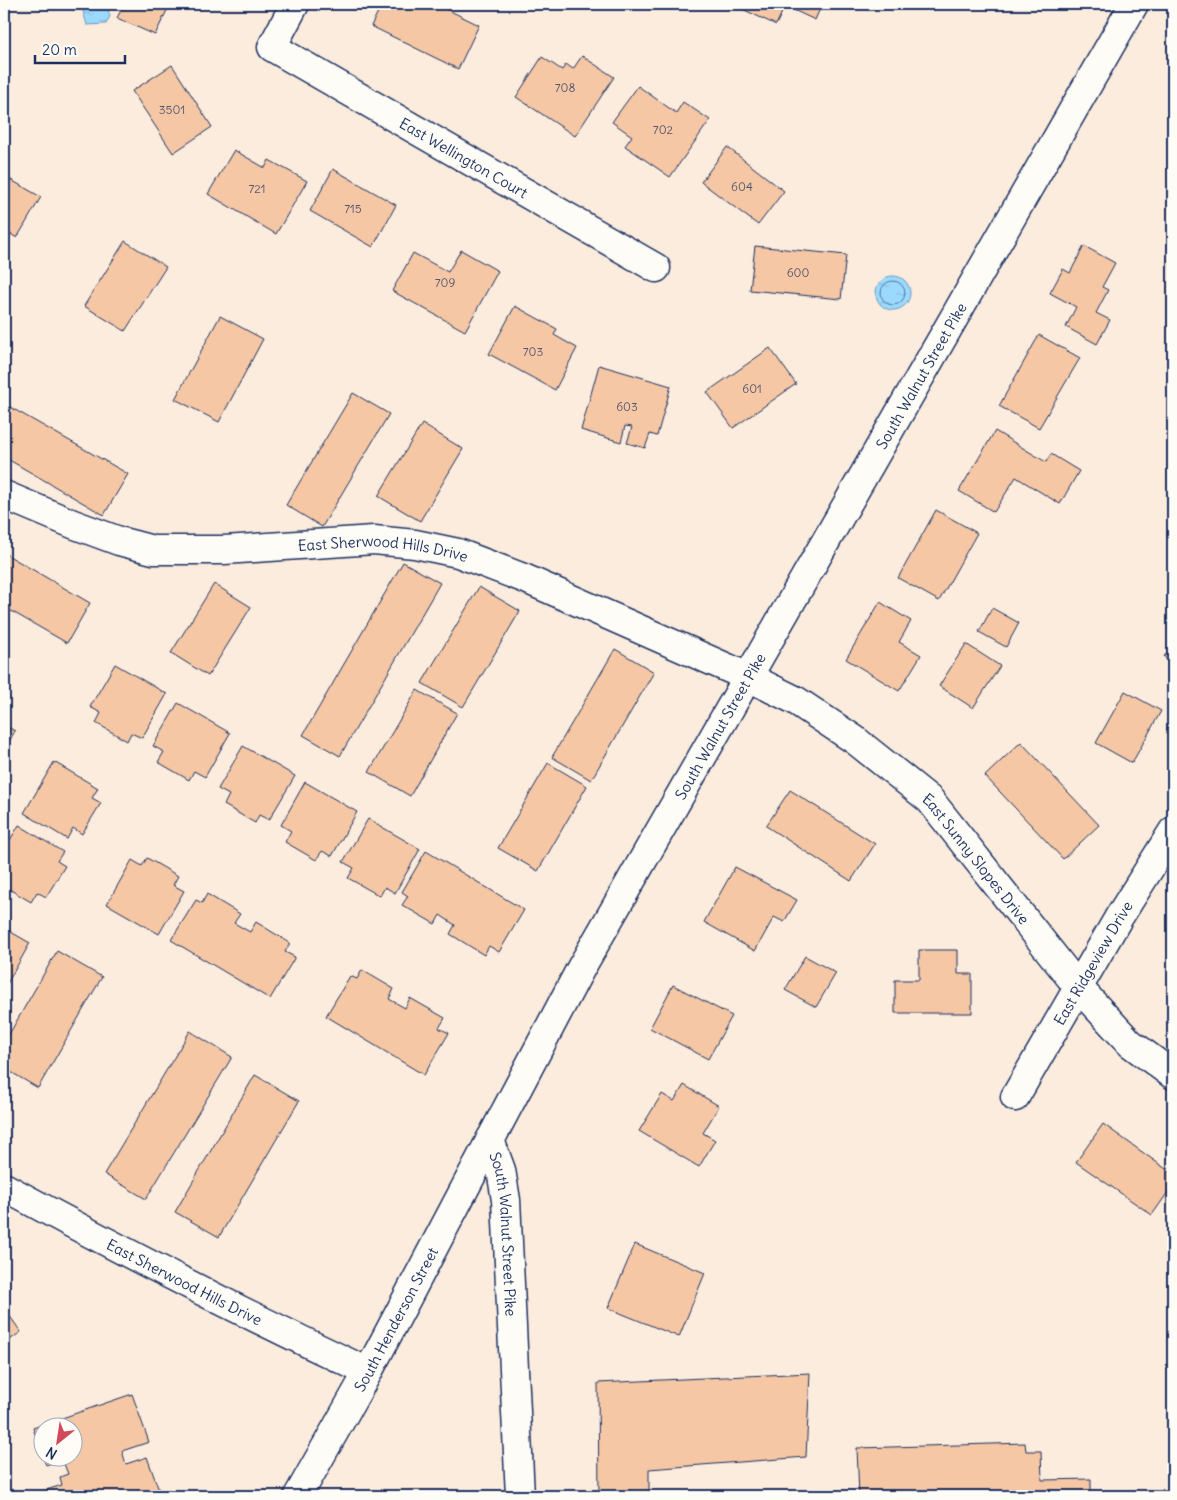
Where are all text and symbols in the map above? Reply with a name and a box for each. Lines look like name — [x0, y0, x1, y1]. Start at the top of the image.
scale bar — [35, 32, 125, 64]
text: 20 m — [42, 40, 77, 59]
house number: 708 — [555, 80, 575, 95]
house number: 3501 — [159, 102, 185, 117]
street label: East Wellington Court — [396, 113, 531, 202]
house number: 702 — [653, 122, 674, 137]
house number: 604 — [731, 179, 753, 194]
house number: 721 — [248, 181, 266, 196]
house number: 715 — [344, 201, 362, 216]
house number: 600 — [787, 265, 809, 280]
house number: 709 — [435, 275, 455, 290]
street label: South Walnut Street Pike — [871, 299, 970, 452]
house number: 703 — [523, 344, 543, 359]
house number: 601 — [742, 381, 762, 396]
house number: 603 — [616, 399, 638, 414]
street label: East Sherwood Hills Drive — [297, 530, 471, 566]
street label: South Walnut Street Pike — [670, 650, 769, 803]
street label: East Sunny Slopes Drive — [919, 789, 1034, 928]
street label: East Ridgeview Drive — [1049, 897, 1136, 1028]
street label: South Walnut Street Pike — [486, 1149, 521, 1317]
street label: East Sherwood Hills Drive — [104, 1234, 265, 1329]
street label: South Henderson Street — [349, 1244, 442, 1395]
north arrow — [32, 1418, 82, 1468]
text: N — [43, 1443, 60, 1463]

